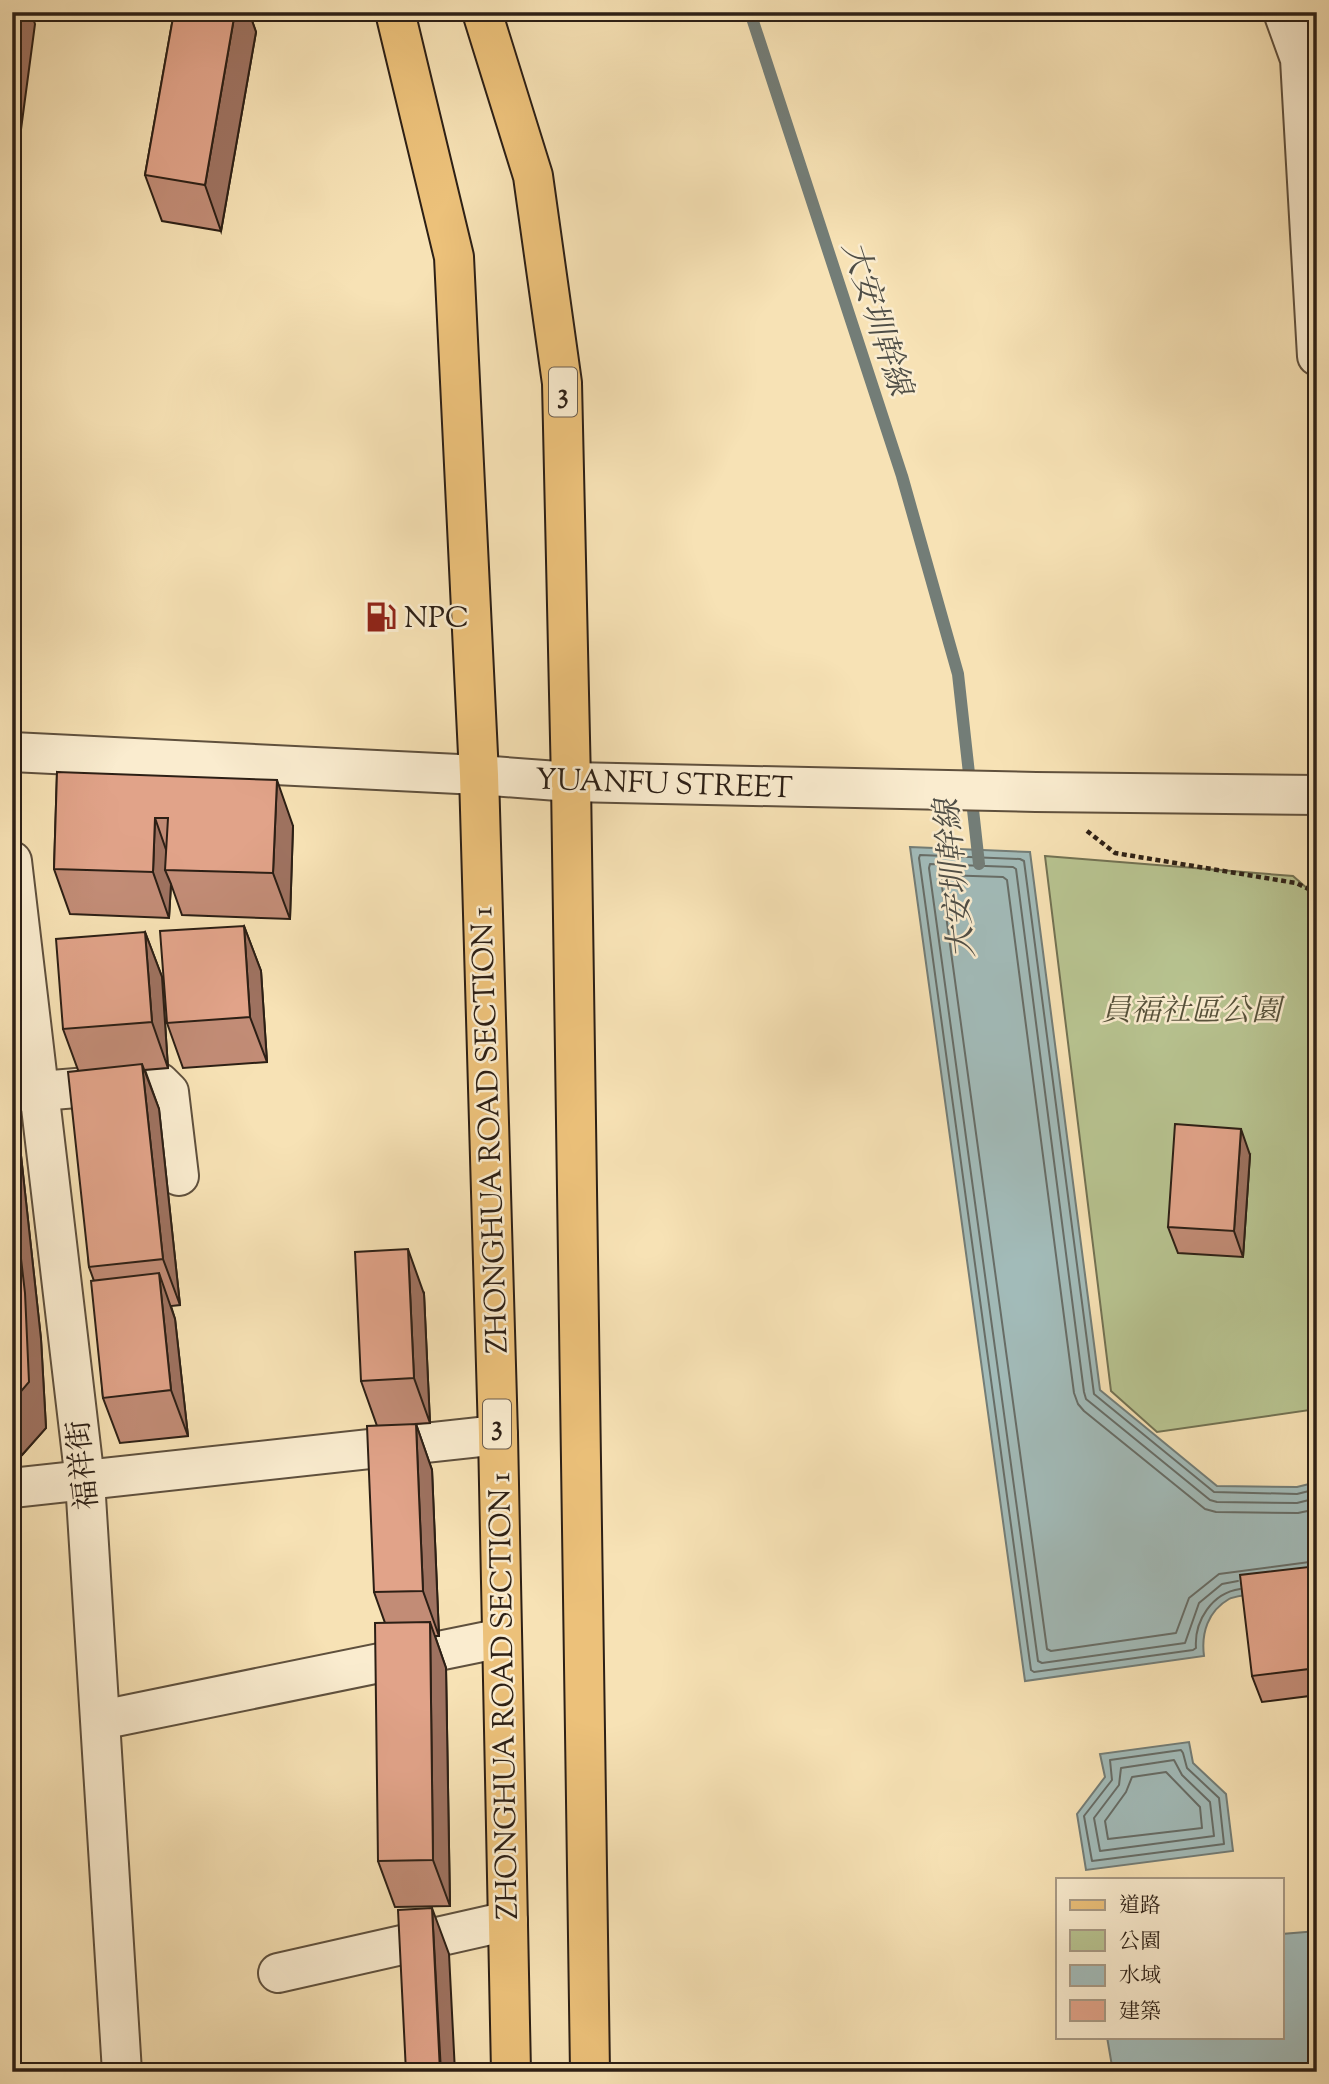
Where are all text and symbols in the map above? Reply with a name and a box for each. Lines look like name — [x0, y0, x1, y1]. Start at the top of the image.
water label: 大安圳幹線 — [829, 236, 923, 405]
road number: 3 — [549, 368, 577, 416]
place label: NPC — [404, 598, 469, 641]
fuel station icon: NPC — [364, 600, 398, 634]
street label: YUANFU STREET — [534, 760, 793, 811]
water label: 大安圳幹線 — [925, 794, 988, 961]
street label: ZHONGHUA ROAD SECTION 1 — [462, 906, 521, 1354]
park label: 員福社區公園 — [1101, 991, 1285, 1034]
road number: 3 — [483, 1400, 511, 1448]
street label: 福祥街 — [58, 1418, 111, 1512]
street label: ZHONGHUA ROAD SECTION 1 — [480, 1472, 531, 1920]
legend — [1056, 1878, 1284, 2038]
text: 道路 — [1119, 1892, 1161, 1922]
text: 公園 — [1119, 1928, 1161, 1958]
text: 水域 — [1119, 1962, 1161, 1992]
text: 建築 — [1119, 1998, 1161, 2028]

